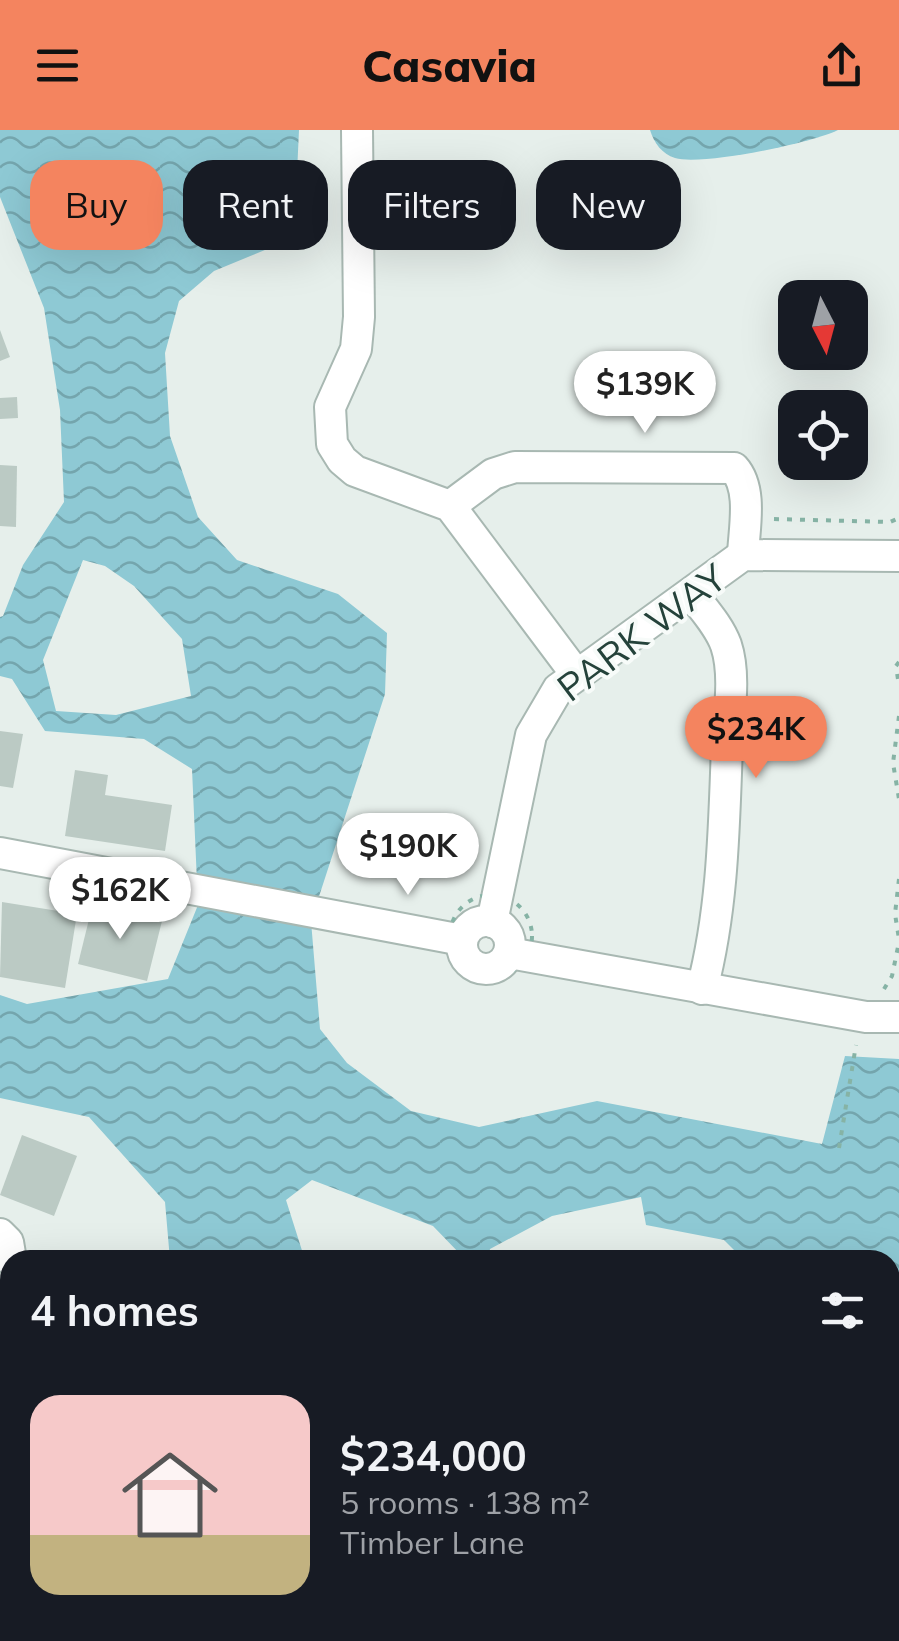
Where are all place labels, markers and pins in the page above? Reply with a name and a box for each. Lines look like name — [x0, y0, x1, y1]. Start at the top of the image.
pin: $139K — [575, 351, 715, 436]
pin: $234K — [686, 696, 826, 781]
pin: $190K — [338, 813, 478, 898]
pin: $162K — [50, 857, 190, 942]

